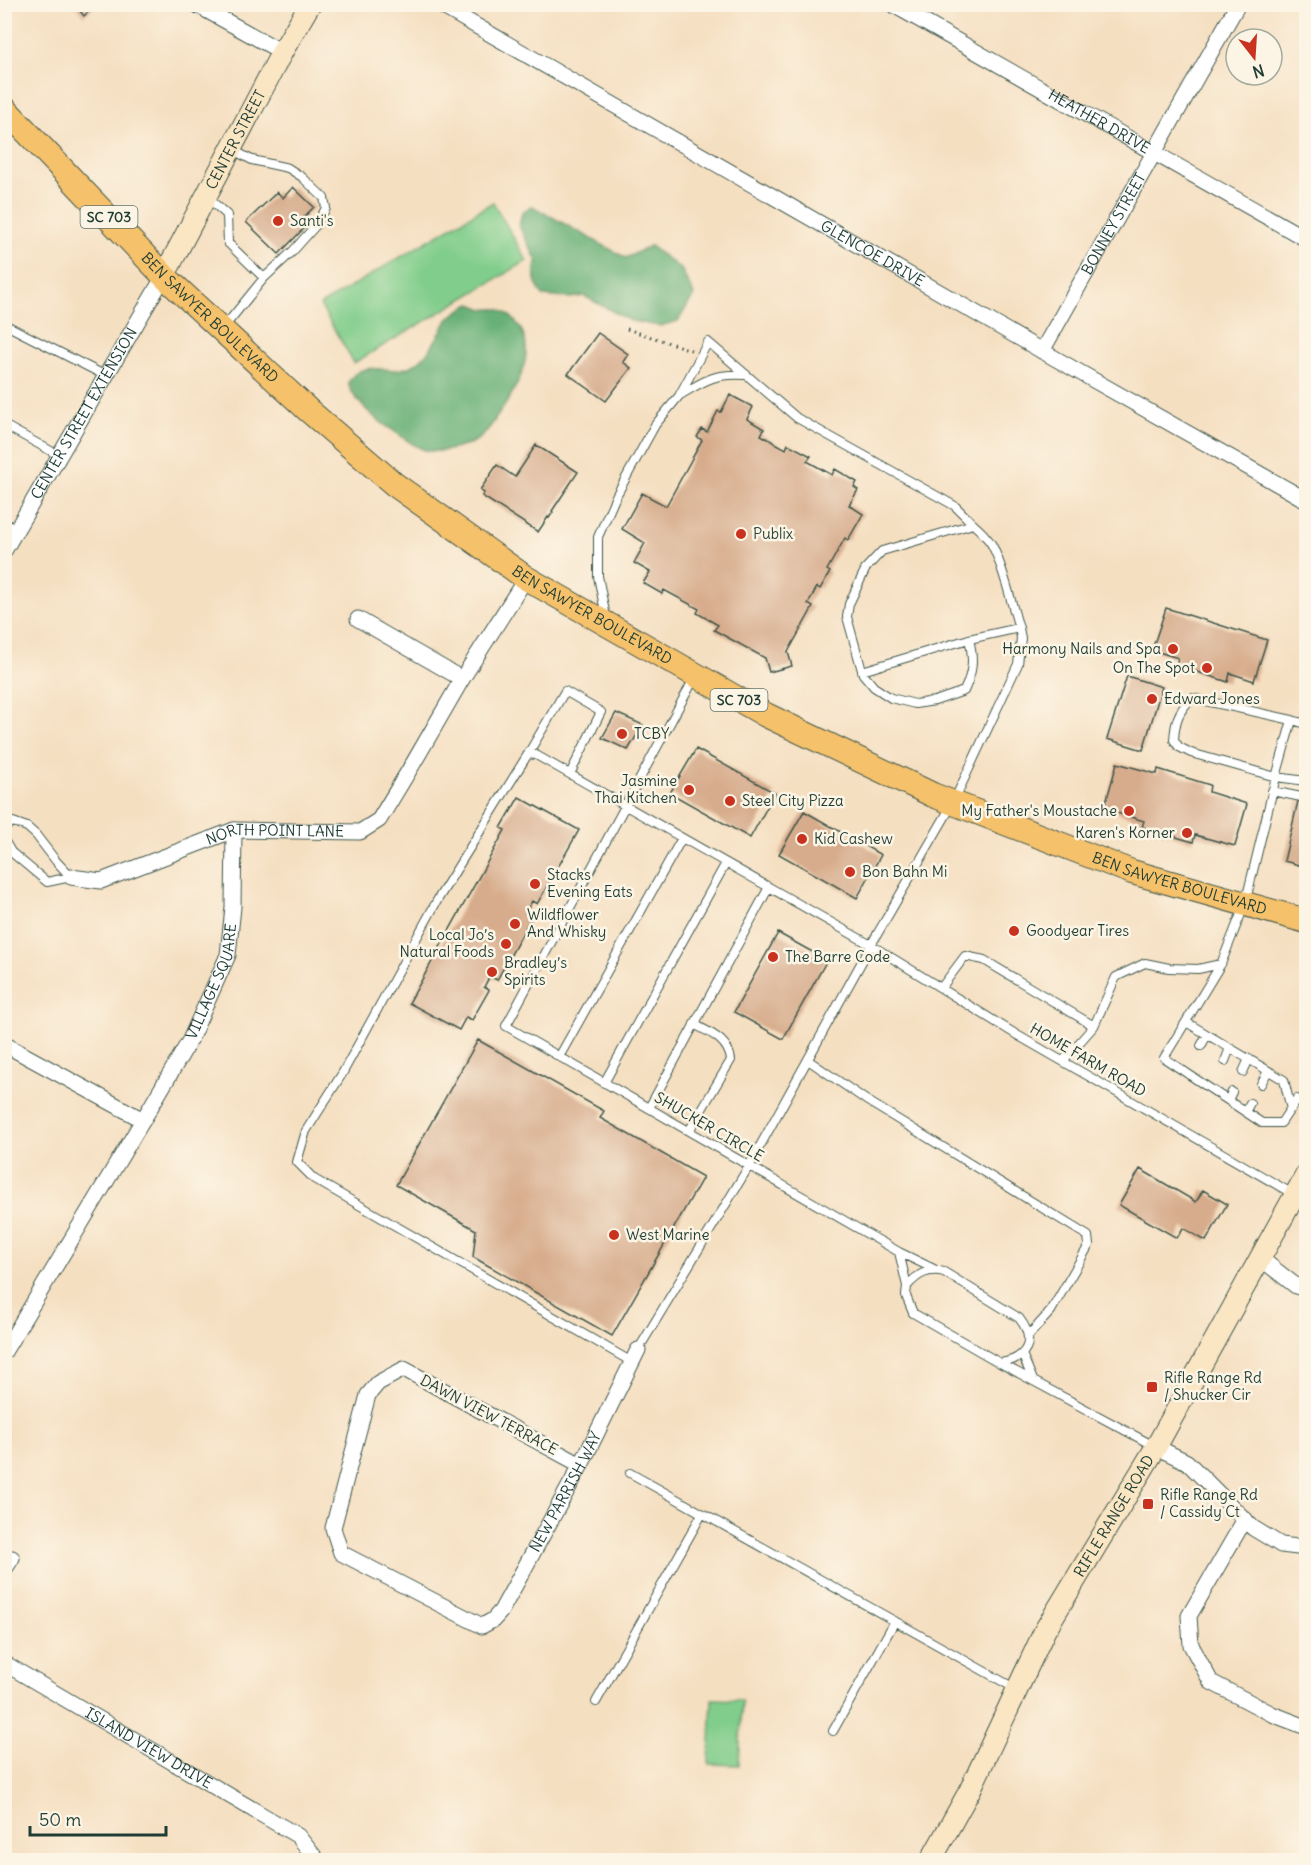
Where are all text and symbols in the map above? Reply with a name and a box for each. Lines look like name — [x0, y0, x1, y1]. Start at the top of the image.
north arrow — [1224, 27, 1284, 87]
text: N — [1250, 60, 1267, 83]
street label: HEATHER DRIVE — [1045, 85, 1154, 158]
street label: CENTER STREET — [201, 86, 269, 193]
street label: BONNEY STREET — [1077, 169, 1150, 278]
road number: SC 703 — [80, 206, 138, 228]
place label: Santi's — [290, 211, 334, 230]
marker: Santi's — [271, 214, 285, 228]
street label: GLENCOE DRIVE — [817, 216, 928, 291]
street label: BEN SAWYER BOULEVARD — [138, 248, 283, 387]
street label: CENTER STREET EXTENSION — [26, 324, 141, 503]
place label: Publix — [753, 524, 794, 543]
marker: Publix — [734, 527, 748, 541]
street label: BEN SAWYER BOULEVARD — [509, 561, 676, 668]
place label: Harmony Nails and Spa — [1002, 639, 1161, 658]
marker: Harmony Nails and Spa — [1166, 642, 1180, 656]
place label: On The Spot — [1113, 658, 1195, 677]
marker: On The Spot — [1200, 661, 1214, 675]
road number: SC 703 — [710, 689, 768, 711]
place label: Edward Jones — [1164, 689, 1260, 708]
marker: Edward Jones — [1145, 692, 1159, 706]
place label: TCBY — [634, 724, 670, 743]
marker: TCBY — [615, 727, 629, 741]
place label: Jasmine Thai Kitchen — [594, 771, 677, 807]
marker: Jasmine Thai Kitchen — [682, 783, 696, 797]
place label: Steel City Pizza — [742, 791, 844, 810]
marker: Steel City Pizza — [723, 794, 737, 808]
place label: My Father's Moustache — [961, 801, 1117, 820]
marker: My Father's Moustache — [1122, 804, 1136, 818]
street label: NORTH POINT LANE — [203, 820, 344, 849]
place label: Karen's Korner — [1075, 823, 1175, 842]
marker: Karen's Korner — [1180, 826, 1194, 840]
place label: Kid Cashew — [814, 829, 893, 848]
marker: Kid Cashew — [795, 832, 809, 846]
street label: BEN SAWYER BOULEVARD — [1090, 848, 1269, 919]
place label: Bon Bahn Mi — [862, 862, 947, 881]
place label: Stacks Evening Eats — [547, 865, 633, 901]
marker: Bon Bahn Mi — [843, 865, 857, 879]
marker: Stacks Evening Eats — [528, 877, 542, 891]
place label: Wildflower And Whisky — [527, 905, 606, 941]
marker: Wildflower And Whisky — [508, 917, 522, 931]
place label: Goodyear Tires — [1026, 921, 1129, 940]
street label: VILLAGE SQUARE — [182, 922, 240, 1042]
marker: Goodyear Tires — [1007, 924, 1021, 938]
place label: Local Jo’s Natural Foods — [400, 925, 494, 961]
marker: Local Jo’s Natural Foods — [499, 937, 513, 951]
place label: The Barre Code — [785, 947, 890, 966]
marker: The Barre Code — [766, 950, 780, 964]
place label: Bradley’s Spirits — [504, 953, 567, 989]
marker: Bradley’s Spirits — [485, 965, 499, 979]
street label: HOME FARM ROAD — [1027, 1019, 1150, 1101]
street label: SHUCKER CIRCLE — [651, 1088, 767, 1166]
place label: West Marine — [626, 1225, 710, 1244]
marker: West Marine — [607, 1228, 621, 1242]
place label: Rifle Range Rd / Shucker Cir — [1164, 1368, 1262, 1404]
street label: DAWN VIEW TERRACE — [417, 1370, 562, 1459]
marker: Rifle Range Rd / Shucker Cir — [1145, 1380, 1159, 1394]
street label: NEW PARRISH WAY — [525, 1428, 605, 1555]
street label: RIFLE RANGE ROAD — [1069, 1451, 1158, 1580]
place label: Rifle Range Rd / Cassidy Ct — [1160, 1485, 1258, 1521]
marker: Rifle Range Rd / Cassidy Ct — [1141, 1497, 1155, 1511]
street label: ISLAND VIEW DRIVE — [82, 1703, 216, 1793]
scale bar — [30, 1799, 166, 1837]
text: 50 m — [39, 1808, 81, 1831]

